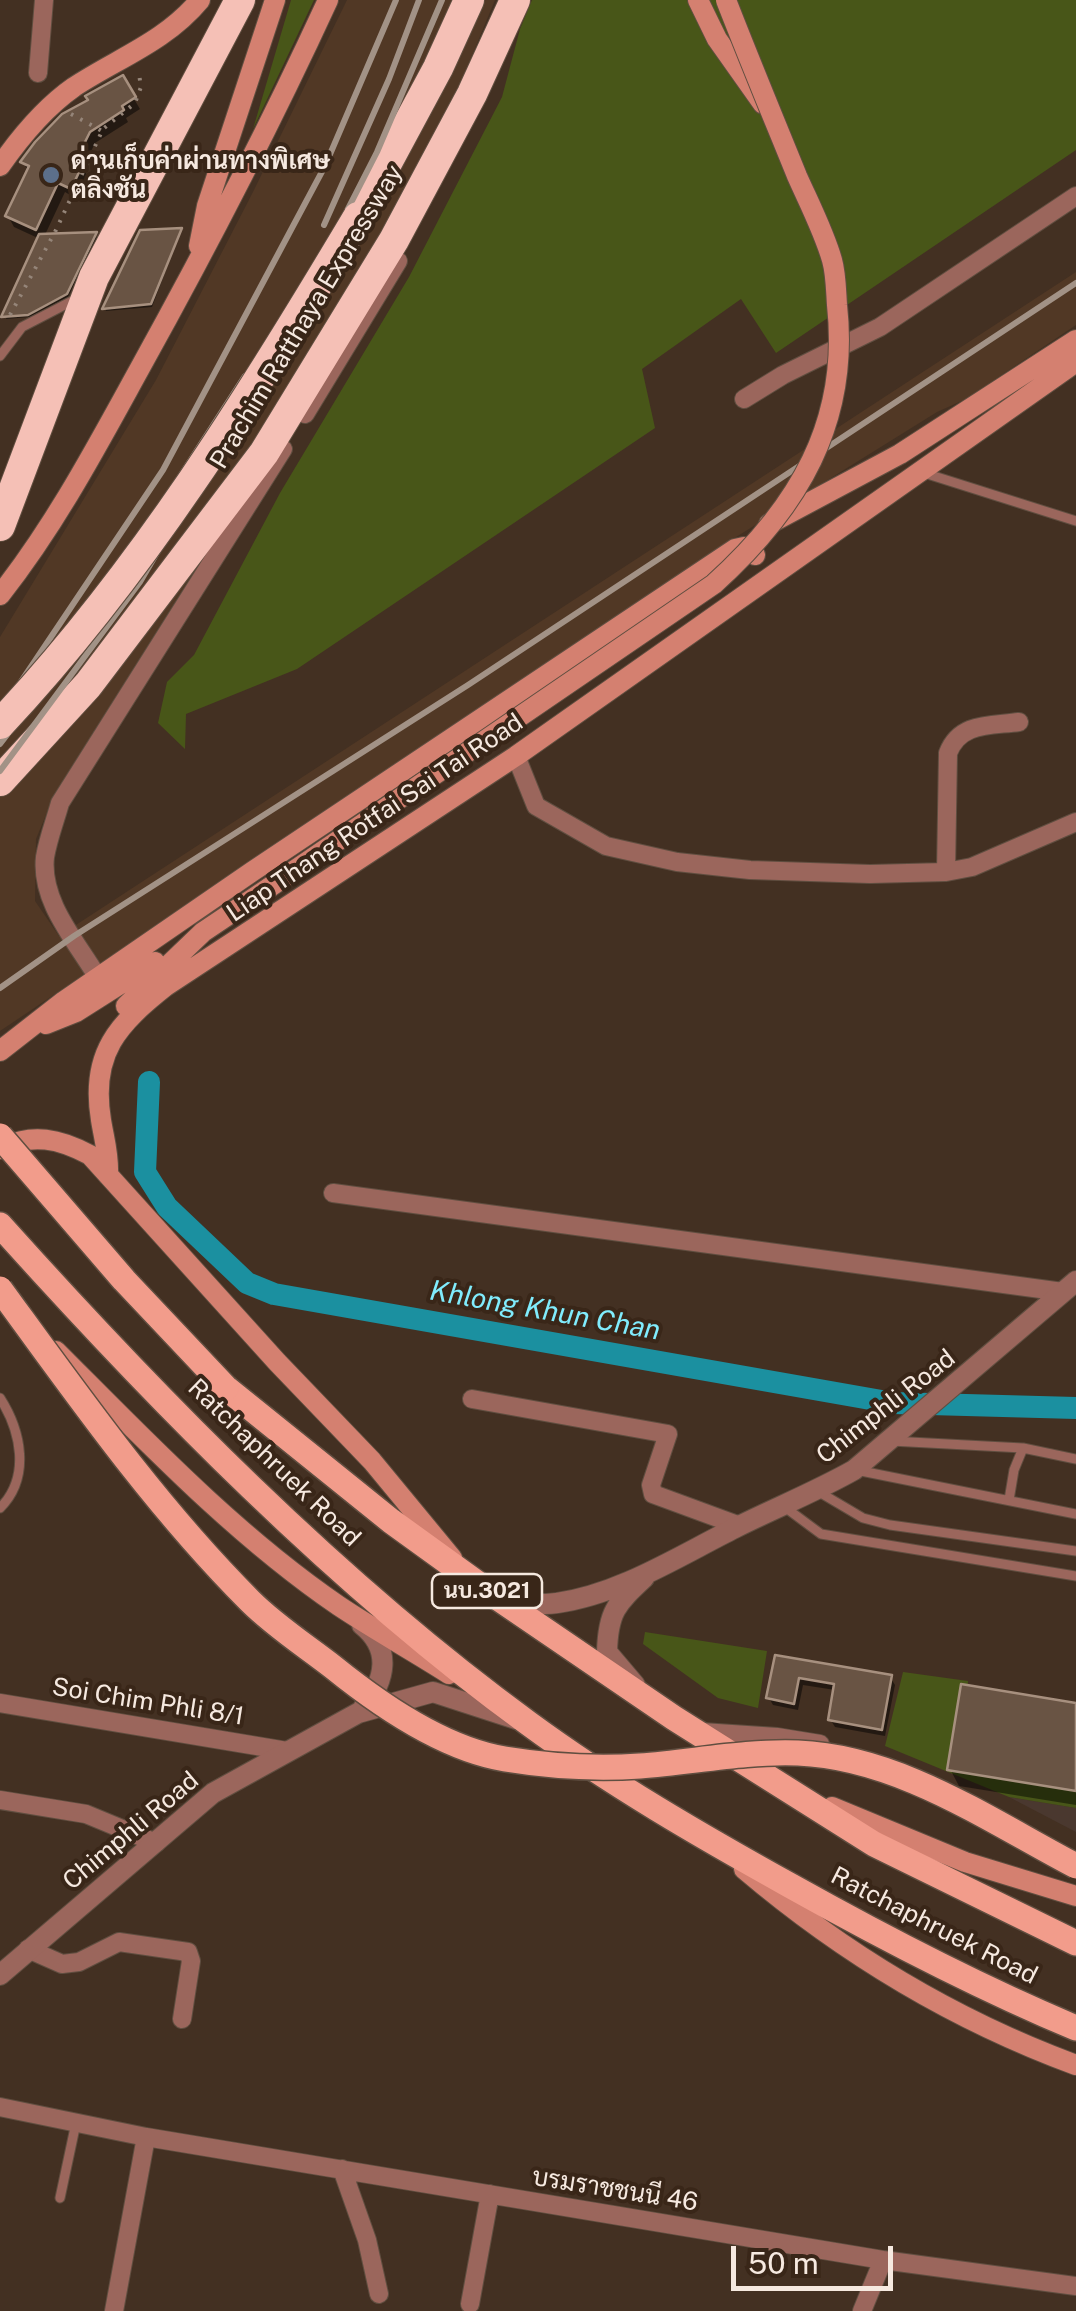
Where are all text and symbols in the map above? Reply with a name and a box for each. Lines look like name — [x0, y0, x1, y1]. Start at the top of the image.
place label: ด่านเก็บค่าผ่านทางพิเศษ ตลิ่งชัน — [71, 146, 330, 205]
street label: Prachim Ratthaya Expressway — [204, 160, 410, 474]
marker: ด่านเก็บค่าผ่านทางพิเศษ ตลิ่งชัน — [40, 164, 62, 186]
street label: Liap Thang Rotfai Sai Tai Road — [221, 707, 529, 929]
water label: Khlong Khun Chan — [427, 1274, 663, 1348]
street label: Chimphli Road — [811, 1344, 961, 1470]
street label: Ratchaphruek Road — [182, 1373, 366, 1553]
road number: นบ.3021 — [432, 1574, 542, 1608]
street label: Soi Chim Phli 8/1 — [50, 1672, 246, 1732]
street label: Chimphli Road — [57, 1766, 205, 1896]
street label: Ratchaphruek Road — [826, 1861, 1042, 1991]
street label: บรมราชชนนี 46 — [530, 2162, 700, 2218]
scale bar — [736, 2226, 898, 2288]
text: 50 m — [748, 2245, 819, 2281]

